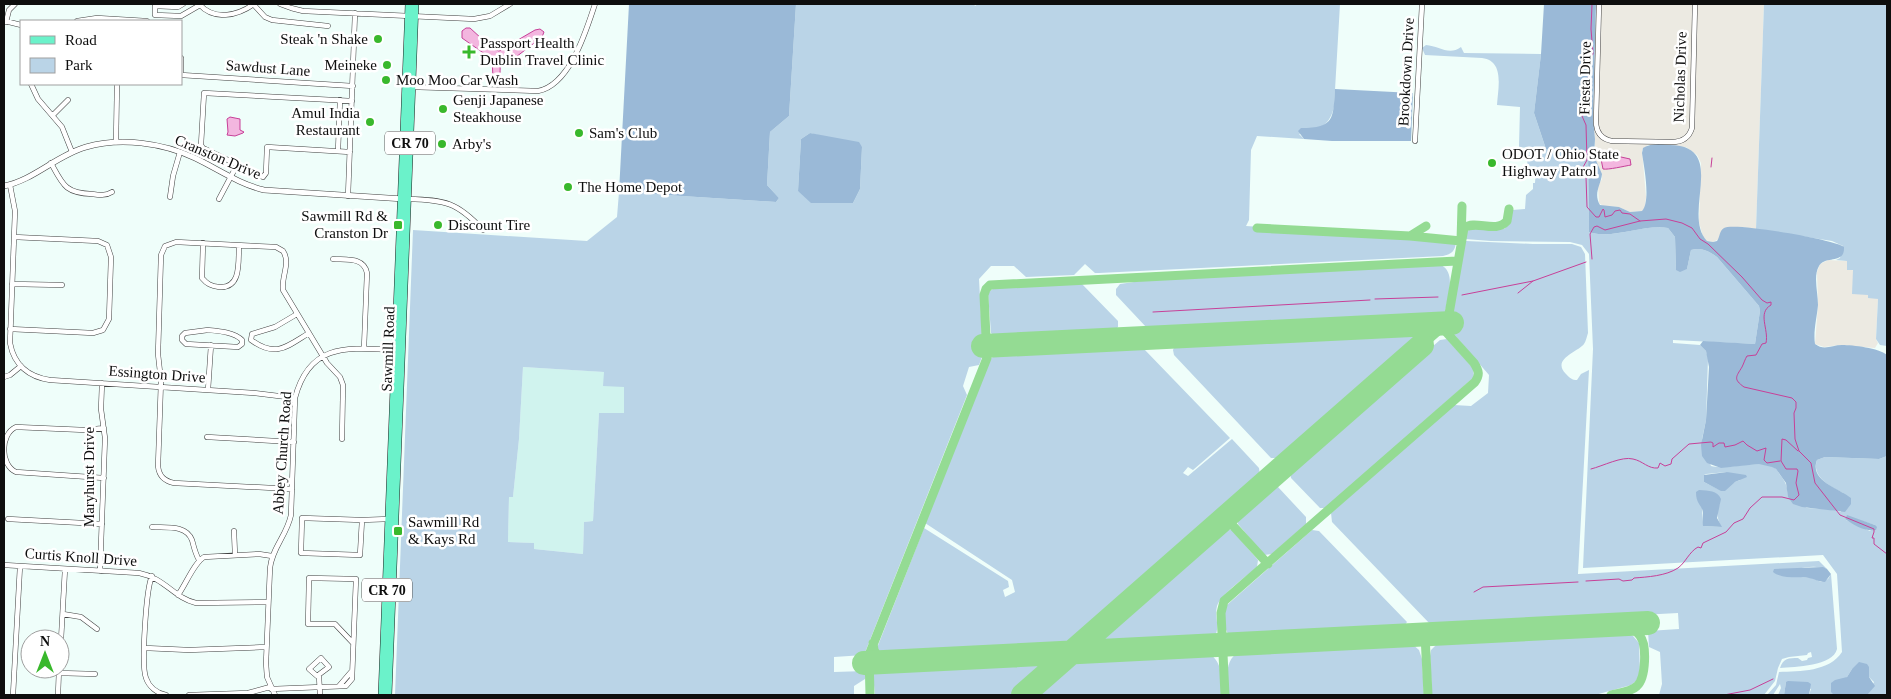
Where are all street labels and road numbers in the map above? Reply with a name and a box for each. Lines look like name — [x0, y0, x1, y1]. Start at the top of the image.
street label: Brookdown Drive — [1395, 17, 1417, 127]
street label: Nicholas Drive — [1670, 31, 1690, 123]
street label: Fiesta Drive — [1576, 41, 1594, 115]
street label: Sawdust Lane — [225, 57, 311, 79]
street label: Cranston Drive — [172, 132, 264, 182]
road number: CR 70 — [385, 132, 435, 154]
street label: Sawmill Road — [379, 306, 398, 392]
street label: Essington Drive — [108, 363, 206, 385]
street label: Abbey Church Road — [270, 390, 294, 515]
street label: Maryhurst Drive — [81, 426, 97, 527]
street label: Curtis Knoll Drive — [24, 545, 138, 569]
road number: CR 70 — [362, 578, 412, 602]

